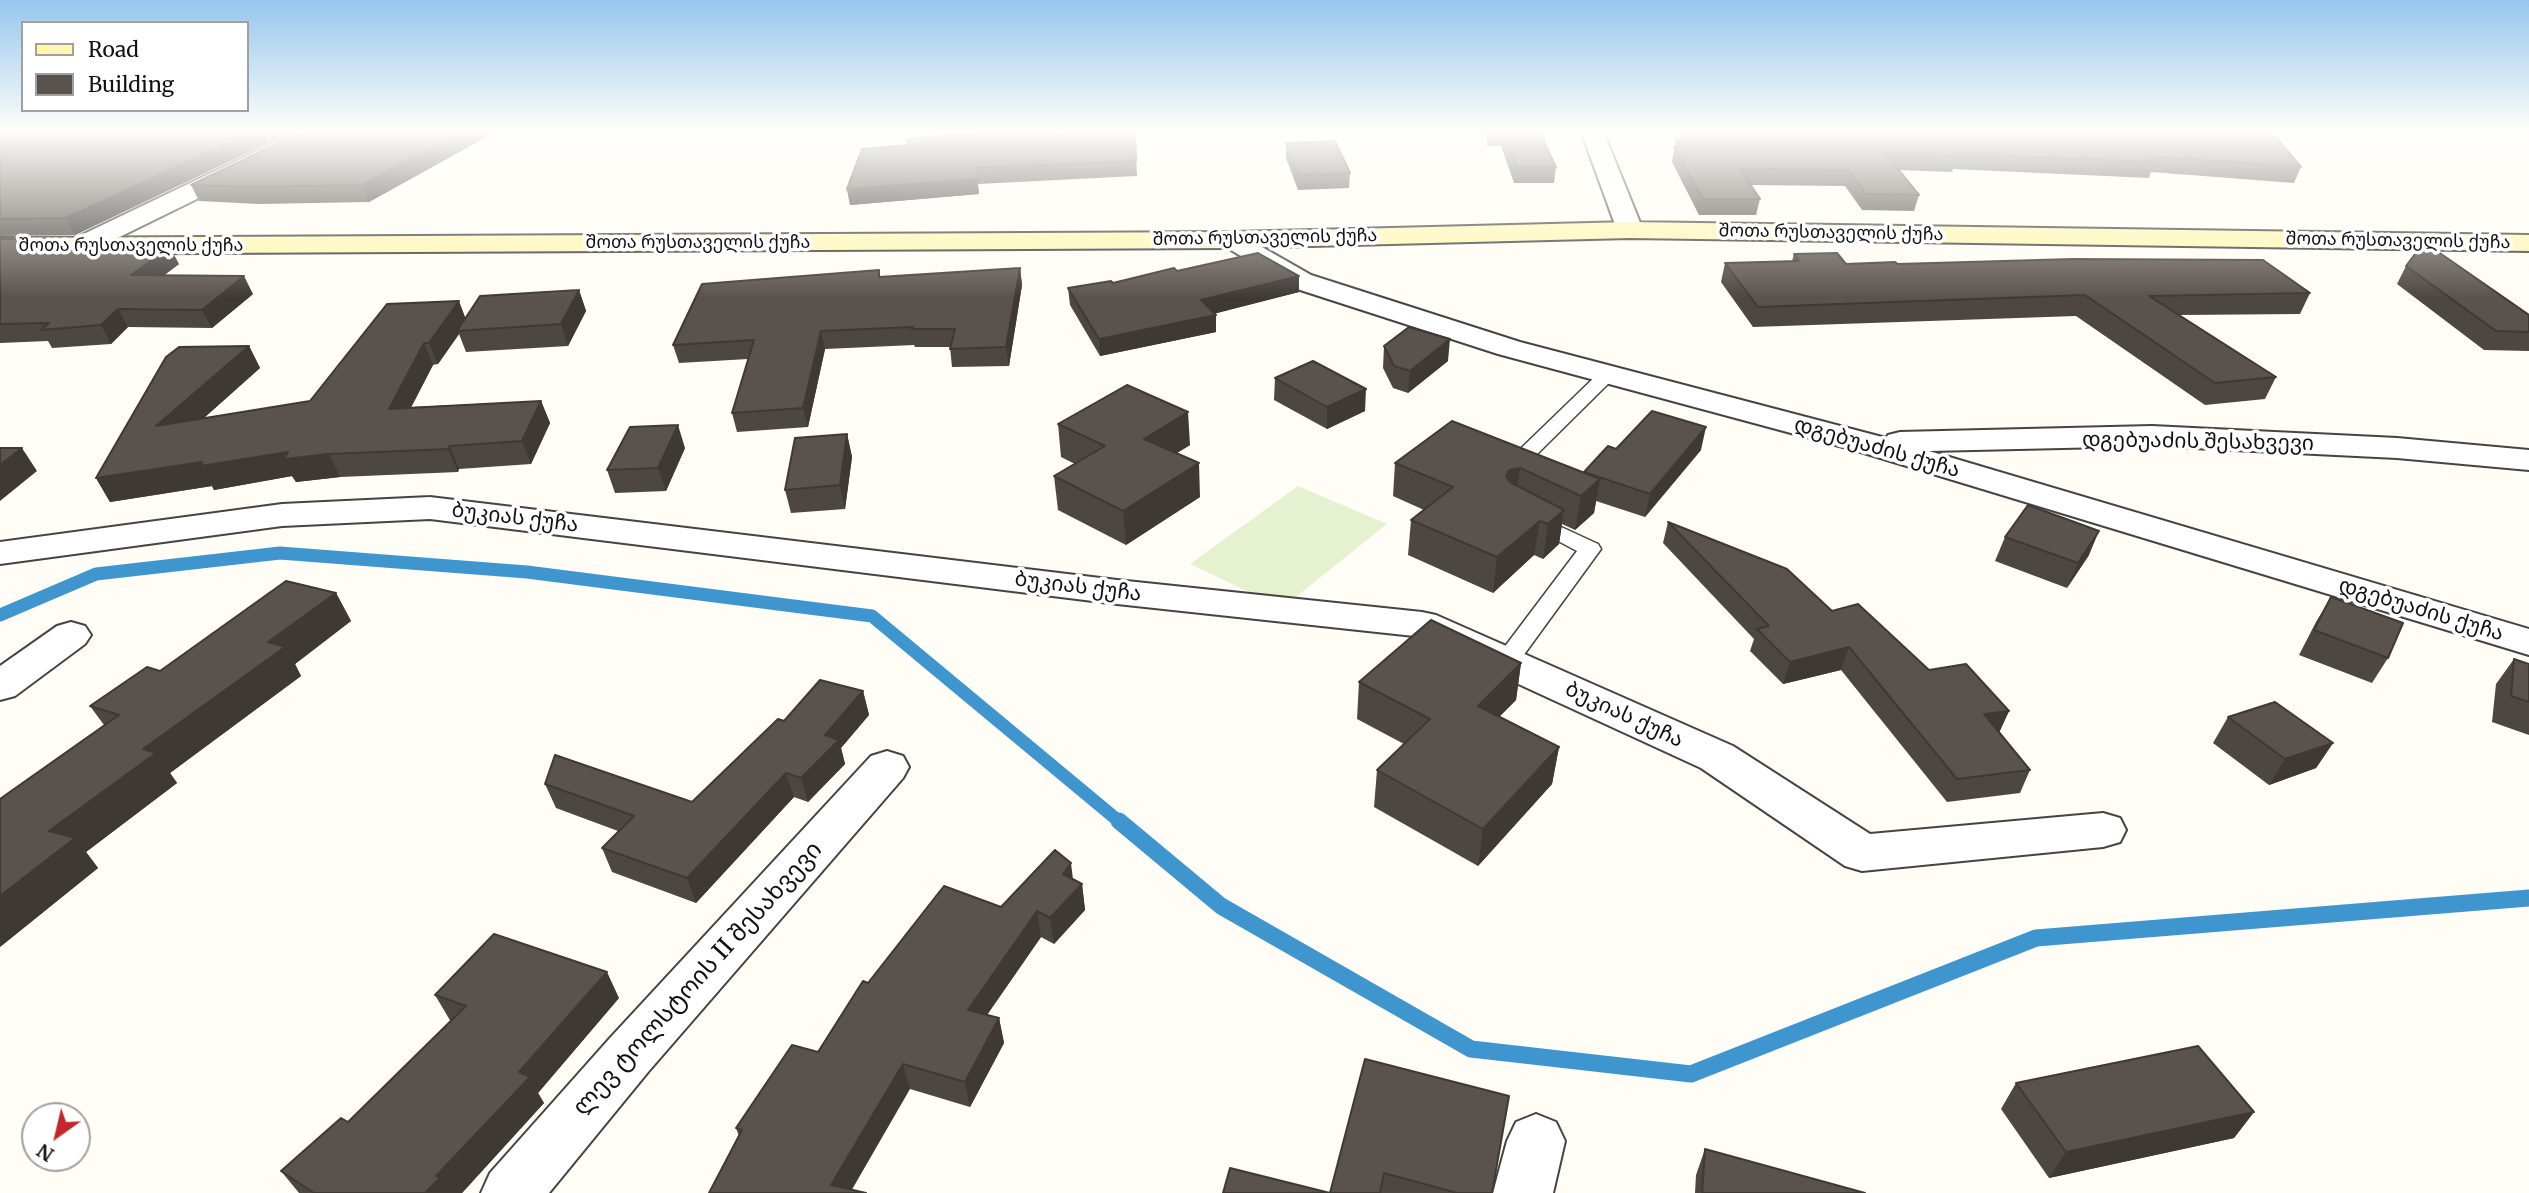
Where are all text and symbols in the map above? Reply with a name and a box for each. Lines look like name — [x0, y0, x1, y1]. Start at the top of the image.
legend — [21, 21, 248, 112]
text: Road — [88, 36, 139, 63]
text: Building — [88, 71, 174, 98]
street label: შოთა რუსთაველის ქუჩა — [1718, 220, 1944, 246]
street label: შოთა რუსთაველის ქუჩა — [1152, 225, 1378, 251]
street label: შოთა რუსთაველის ქუჩა — [2285, 228, 2511, 254]
street label: შოთა რუსთაველის ქუჩა — [586, 232, 810, 254]
street label: შოთა რუსთაველის ქუჩა — [19, 235, 243, 257]
street label: დგებუაძის ქუჩა — [1791, 412, 1963, 484]
street label: დგებუაძის შესახვევი — [2082, 427, 2314, 457]
street label: ბუკიას ქუჩა — [450, 498, 580, 538]
street label: ბუკიას ქუჩა — [1013, 567, 1143, 607]
street label: დგებუაძის ქუჩა — [2335, 573, 2507, 647]
street label: ბუკიას ქუჩა — [1561, 677, 1687, 753]
street label: ლევ ტოლსტოის II შესახვევი — [567, 836, 829, 1122]
north arrow — [21, 1102, 91, 1172]
text: N — [32, 1139, 58, 1167]

